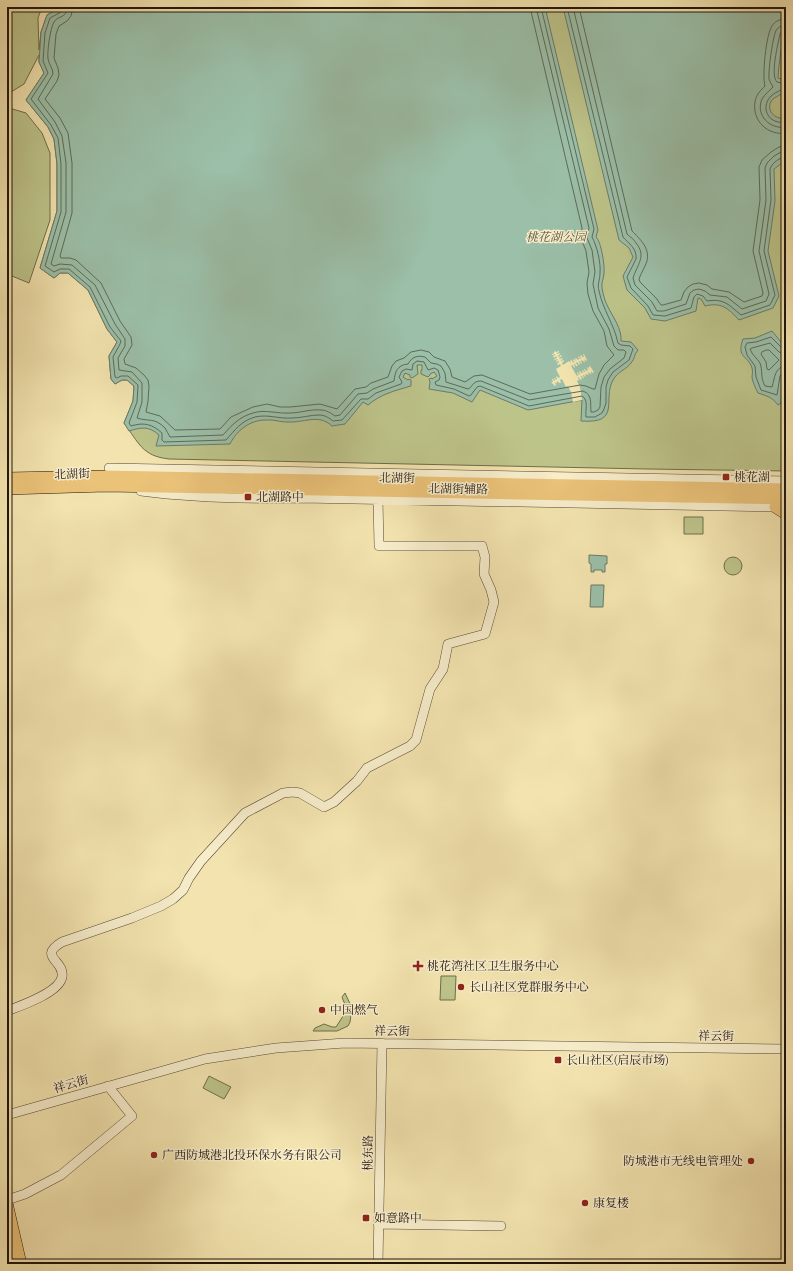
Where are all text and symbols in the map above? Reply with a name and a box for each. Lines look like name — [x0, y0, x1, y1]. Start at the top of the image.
park label: 桃花湖公园 — [526, 230, 588, 244]
street label: 北湖街 — [54, 466, 91, 482]
place label: 桃花湖 — [734, 470, 770, 484]
street label: 北湖街 — [379, 471, 416, 485]
marker: 桃花湖 — [721, 472, 731, 482]
street label: 北湖街辅路 — [428, 481, 488, 497]
place label: 北湖路中 — [256, 490, 304, 504]
marker: 北湖路中 — [243, 492, 253, 502]
place label: 桃花湾社区卫生服务中心 — [427, 959, 559, 973]
marker: 桃花湾社区卫生服务中心 — [412, 960, 424, 972]
place label: 长山社区党群服务中心 — [469, 980, 589, 994]
marker: 长山社区党群服务中心 — [456, 982, 466, 992]
place label: 中国燃气 — [330, 1003, 378, 1017]
marker: 中国燃气 — [317, 1005, 327, 1015]
street label: 祥云街 — [374, 1024, 411, 1038]
street label: 祥云街 — [698, 1029, 735, 1043]
place label: 长山社区(启辰市场) — [566, 1053, 669, 1067]
marker: 长山社区(启辰市场) — [553, 1055, 563, 1065]
street label: 祥云街 — [52, 1072, 91, 1096]
street label: 桃东路 — [361, 1135, 375, 1171]
place label: 广西防城港北投环保水务有限公司 — [162, 1148, 342, 1162]
marker: 广西防城港北投环保水务有限公司 — [149, 1150, 159, 1160]
place label: 防城港市无线电管理处 — [623, 1154, 743, 1168]
marker: 防城港市无线电管理处 — [746, 1156, 756, 1166]
place label: 康复楼 — [593, 1196, 629, 1210]
marker: 康复楼 — [580, 1198, 590, 1208]
place label: 如意路中 — [374, 1211, 422, 1225]
marker: 如意路中 — [361, 1213, 371, 1223]

